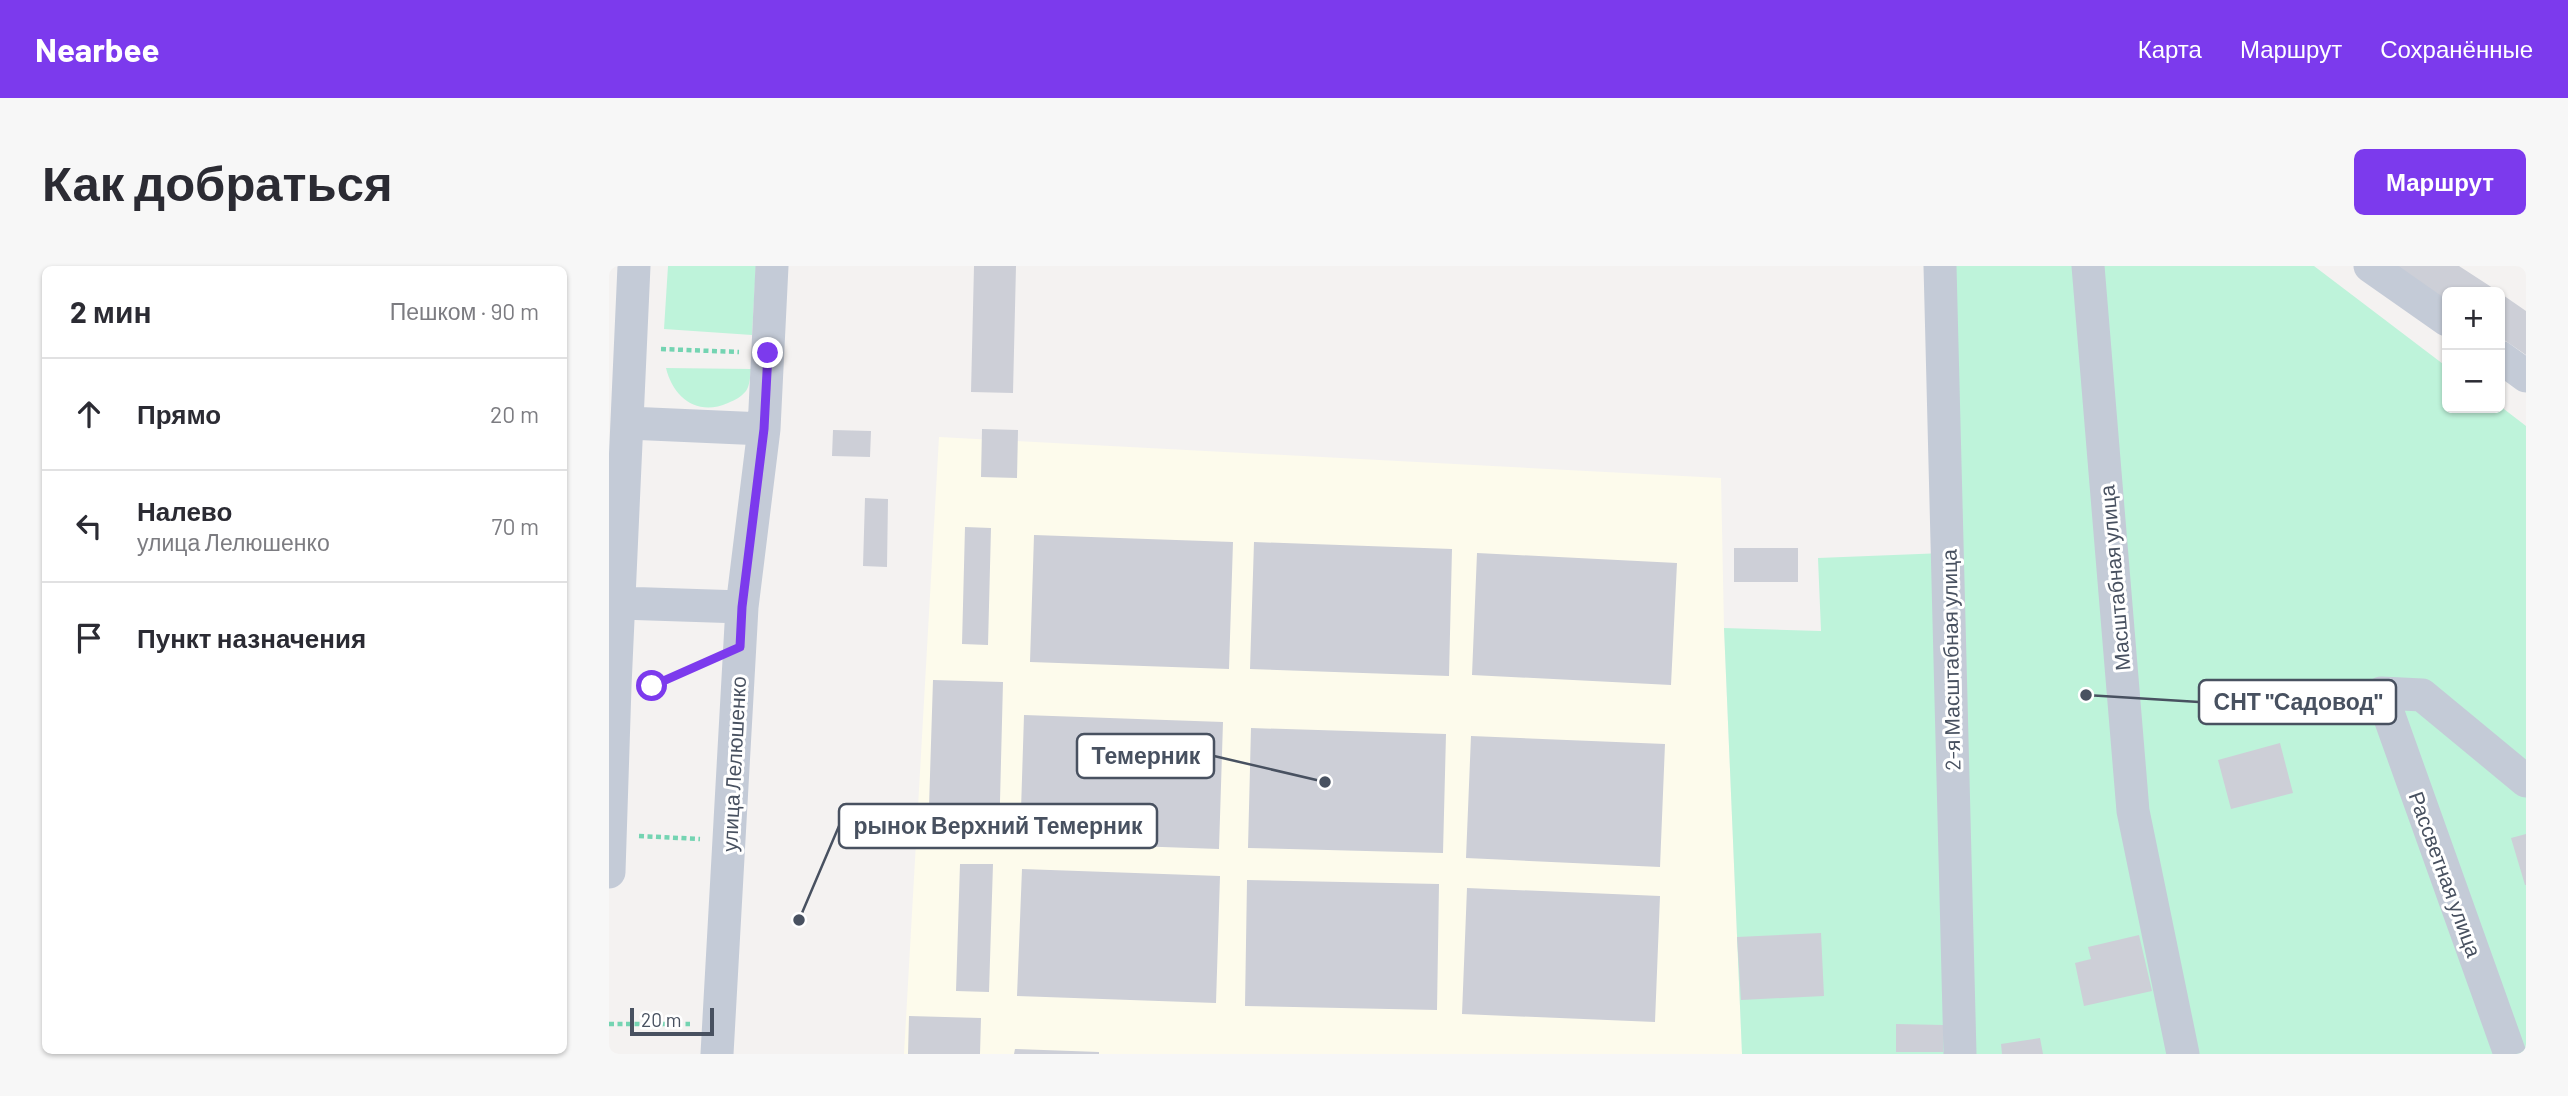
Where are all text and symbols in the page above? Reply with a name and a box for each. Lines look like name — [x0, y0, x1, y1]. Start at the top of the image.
text: Nearbee — [35, 29, 159, 69]
text: Карта — [2138, 34, 2202, 63]
text: Маршрут — [2240, 34, 2342, 63]
text: Сохранённые — [2380, 34, 2533, 63]
button: Маршрут — [2354, 149, 2526, 215]
text: Как добраться — [42, 152, 393, 211]
map controls — [2442, 287, 2505, 413]
button: + — [2442, 287, 2505, 350]
text: 2 мин — [70, 293, 152, 329]
text: Пешком · 90 m — [390, 297, 539, 325]
route end — [752, 337, 783, 368]
button: − — [2442, 350, 2505, 413]
icon: ahead — [70, 395, 108, 433]
text: Прямо — [137, 398, 221, 429]
text: 20 m — [490, 400, 539, 428]
street label: Масштабная улица — [2093, 484, 2135, 672]
text: Налево — [137, 495, 232, 526]
icon: left — [70, 507, 108, 545]
text: 70 m — [492, 512, 539, 540]
text: улица Лелюшенко — [137, 528, 330, 556]
street label: 2-я Масштабная улица — [1936, 549, 1964, 771]
icon: arrive — [70, 619, 108, 657]
text: Пункт назначения — [137, 622, 366, 653]
route start — [636, 670, 667, 701]
street label: улица Лелюшенко — [716, 675, 750, 853]
callout: СНТ "Садовод" — [2199, 680, 2396, 724]
text: СНТ "Садовод" — [2214, 687, 2382, 715]
callout: Темерник — [1077, 734, 1214, 778]
text: Темерник — [1092, 741, 1201, 769]
street label: Рассветная улица — [2404, 788, 2488, 960]
callout: рынок Верхний Темерник — [839, 804, 1157, 848]
text: рынок Верхний Темерник — [853, 811, 1143, 839]
scale bar — [630, 1005, 714, 1037]
text: 20 m — [641, 1008, 681, 1031]

